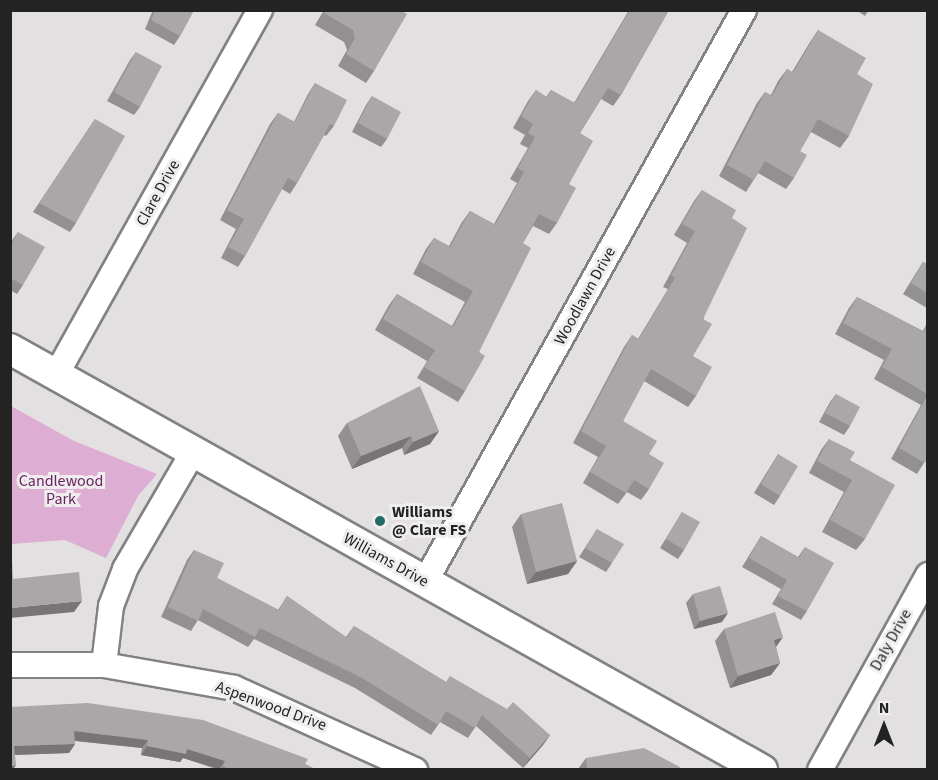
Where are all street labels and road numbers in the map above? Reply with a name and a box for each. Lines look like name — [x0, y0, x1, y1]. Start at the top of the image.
street label: Clare Drive — [132, 157, 184, 229]
street label: Woodlawn Drive — [550, 244, 620, 348]
street label: Williams Drive — [340, 529, 432, 591]
street label: Daly Drive — [866, 606, 916, 674]
street label: Aspenwood Drive — [213, 677, 329, 735]

